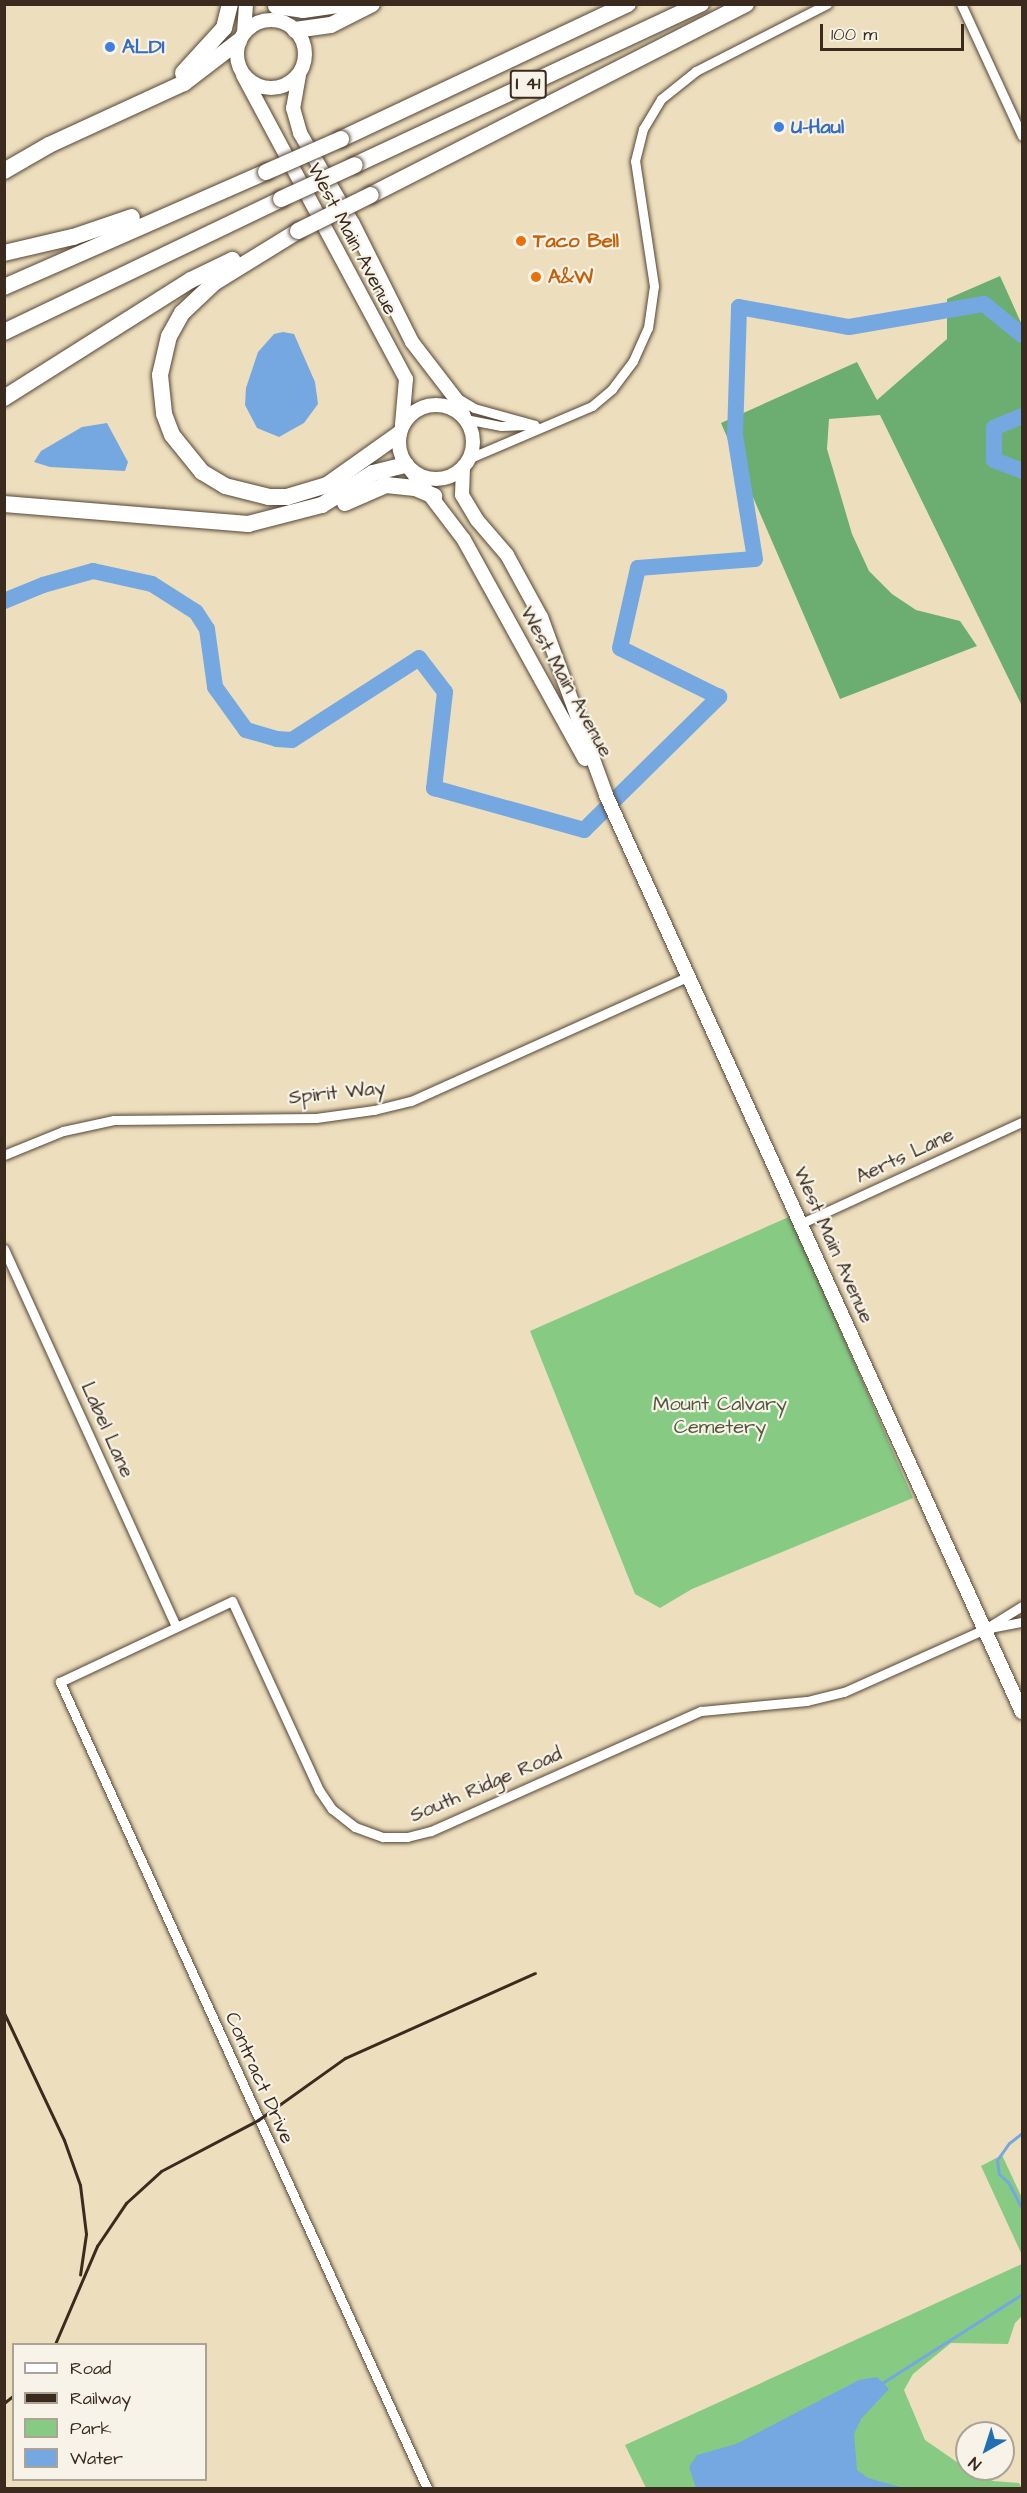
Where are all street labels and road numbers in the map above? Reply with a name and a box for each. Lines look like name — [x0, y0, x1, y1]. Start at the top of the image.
road number: I 41 — [508, 69, 548, 99]
street label: West Main Avenue — [302, 159, 402, 319]
street label: West Main Avenue — [515, 602, 617, 762]
street label: Spirit Way — [287, 1076, 387, 1110]
street label: Aerts Lane — [852, 1123, 958, 1189]
street label: West Main Avenue — [788, 1163, 878, 1327]
street label: Label Lane — [75, 1378, 139, 1482]
street label: South Ridge Road — [406, 1742, 566, 1828]
street label: Contract Drive — [219, 2008, 299, 2148]

